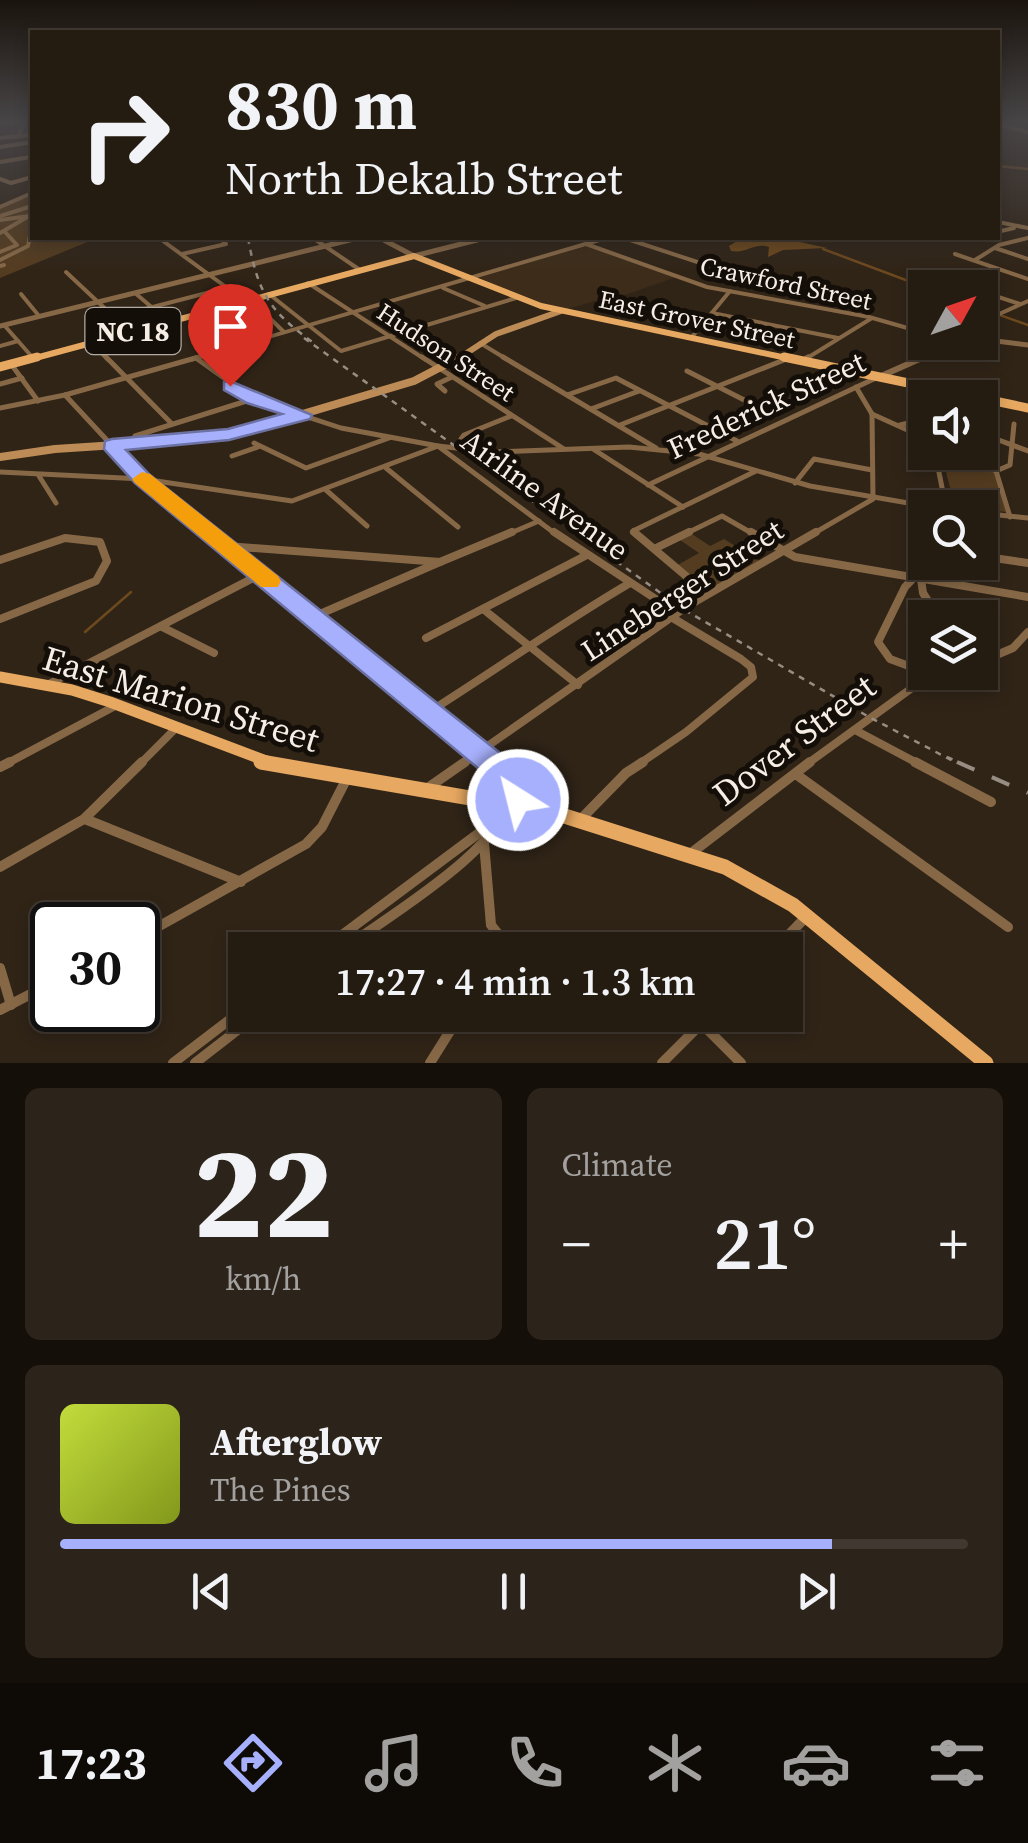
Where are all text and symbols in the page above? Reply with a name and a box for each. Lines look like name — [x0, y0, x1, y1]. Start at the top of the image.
text: 830 m — [225, 56, 417, 152]
icon: right — [60, 70, 190, 200]
text: North Dekalb Street — [225, 147, 622, 209]
street label: Crawford Street — [697, 248, 876, 318]
north arrow — [908, 270, 998, 360]
map controls — [908, 270, 998, 690]
street label: East Grover Street — [596, 282, 799, 357]
pin — [188, 284, 273, 387]
street label: Hudson Street — [371, 295, 522, 410]
icon: arrive — [203, 299, 258, 354]
road number: NC 18 — [86, 308, 180, 354]
street label: Frederick Street — [661, 341, 872, 469]
button: sound — [908, 380, 998, 470]
street label: Airline Avenue — [453, 420, 637, 570]
button: search — [908, 490, 998, 580]
street label: Lineberger Street — [573, 509, 791, 671]
button: layers — [908, 600, 998, 690]
street label: East Marion Street — [37, 634, 326, 764]
street label: Dover Street — [703, 663, 886, 817]
position arrow — [466, 748, 570, 852]
speed limit sign: 30 — [30, 902, 160, 1032]
text: 17:27 · 4 min · 1.3 km — [335, 956, 696, 1008]
text: 22 — [193, 1102, 334, 1281]
text: Climate — [562, 1143, 673, 1187]
text: 21° — [713, 1191, 816, 1294]
text: − — [562, 1206, 591, 1281]
text: + — [939, 1206, 968, 1281]
text: km/h — [225, 1257, 301, 1301]
text: Afterglow — [210, 1416, 382, 1468]
text: The Pines — [210, 1468, 351, 1512]
icon: previous — [184, 1564, 239, 1619]
icon: pause — [486, 1564, 541, 1619]
icon: next — [789, 1564, 844, 1619]
icon: directions — [218, 1728, 288, 1798]
icon: music — [359, 1728, 429, 1798]
icon: phone — [500, 1728, 570, 1798]
icon: climate — [640, 1728, 710, 1798]
icon: car — [781, 1728, 851, 1798]
icon: filters — [922, 1728, 992, 1798]
text: 17:23 — [35, 1732, 147, 1794]

